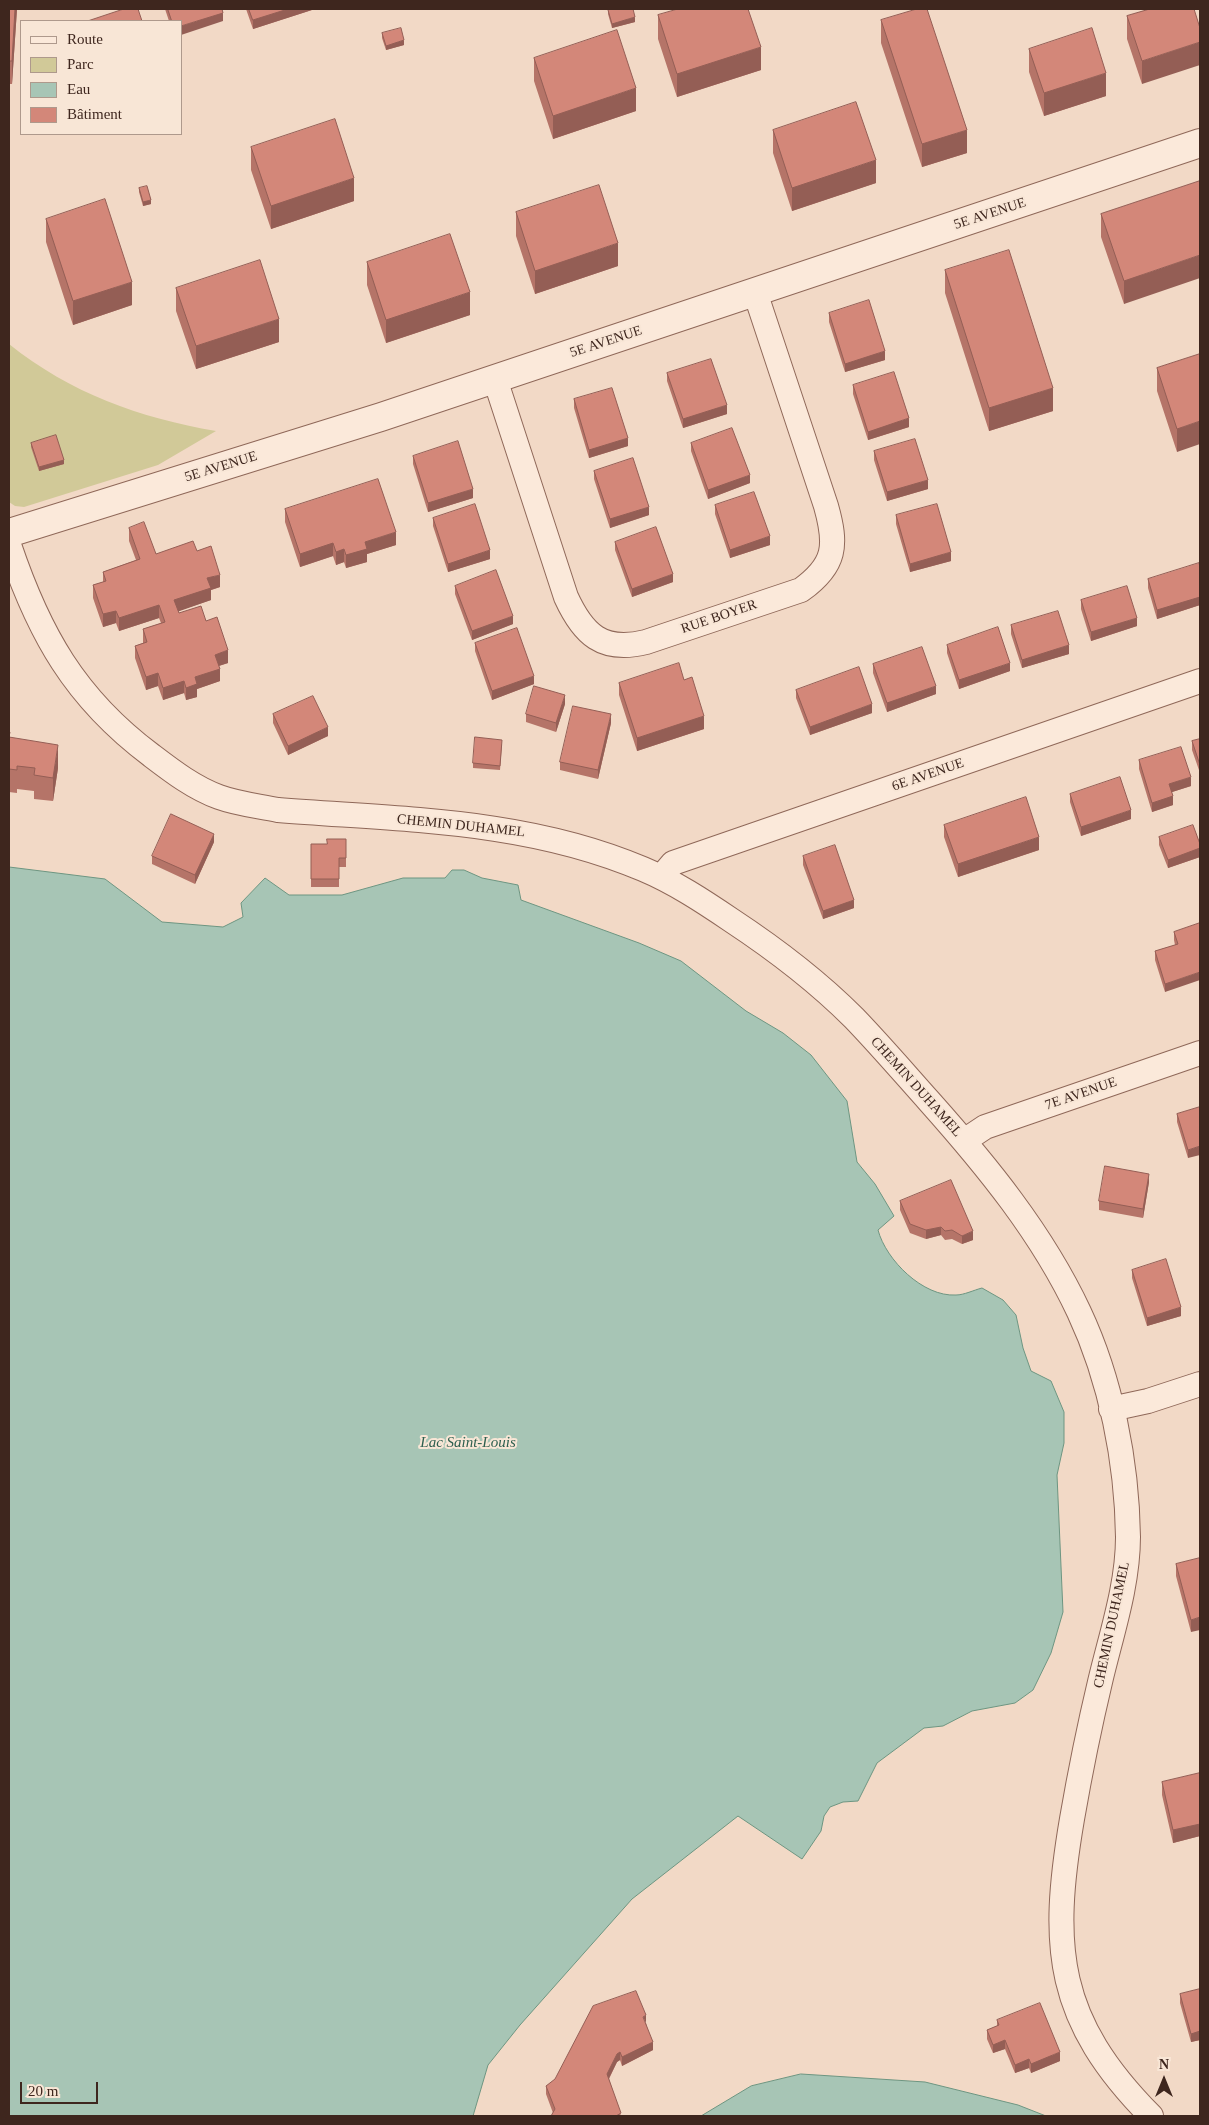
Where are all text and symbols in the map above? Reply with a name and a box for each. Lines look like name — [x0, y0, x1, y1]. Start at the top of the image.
legend — [20, 20, 182, 135]
text: Route — [67, 31, 103, 47]
text: Parc — [67, 56, 94, 72]
text: Eau — [67, 81, 90, 97]
text: Bâtiment — [67, 106, 122, 122]
street label: 5E AVENUE — [952, 194, 1028, 234]
street label: 5E AVENUE — [568, 322, 644, 362]
street label: 5E AVENUE — [183, 448, 259, 486]
street label: RUE BOYER — [679, 596, 759, 638]
street label: 6E AVENUE — [890, 755, 966, 795]
street label: CHEMIN DUHAMEL — [396, 811, 526, 841]
street label: CHEMIN DUHAMEL — [867, 1034, 965, 1140]
street label: 7E AVENUE — [1043, 1074, 1119, 1114]
water label: Lac Saint-Louis — [420, 1434, 516, 1452]
street label: CHEMIN DUHAMEL — [1090, 1560, 1134, 1690]
north arrow — [1139, 2055, 1189, 2105]
text: N — [1159, 2057, 1169, 2072]
scale bar — [22, 2072, 100, 2104]
text: 20 m — [28, 2083, 58, 2099]

